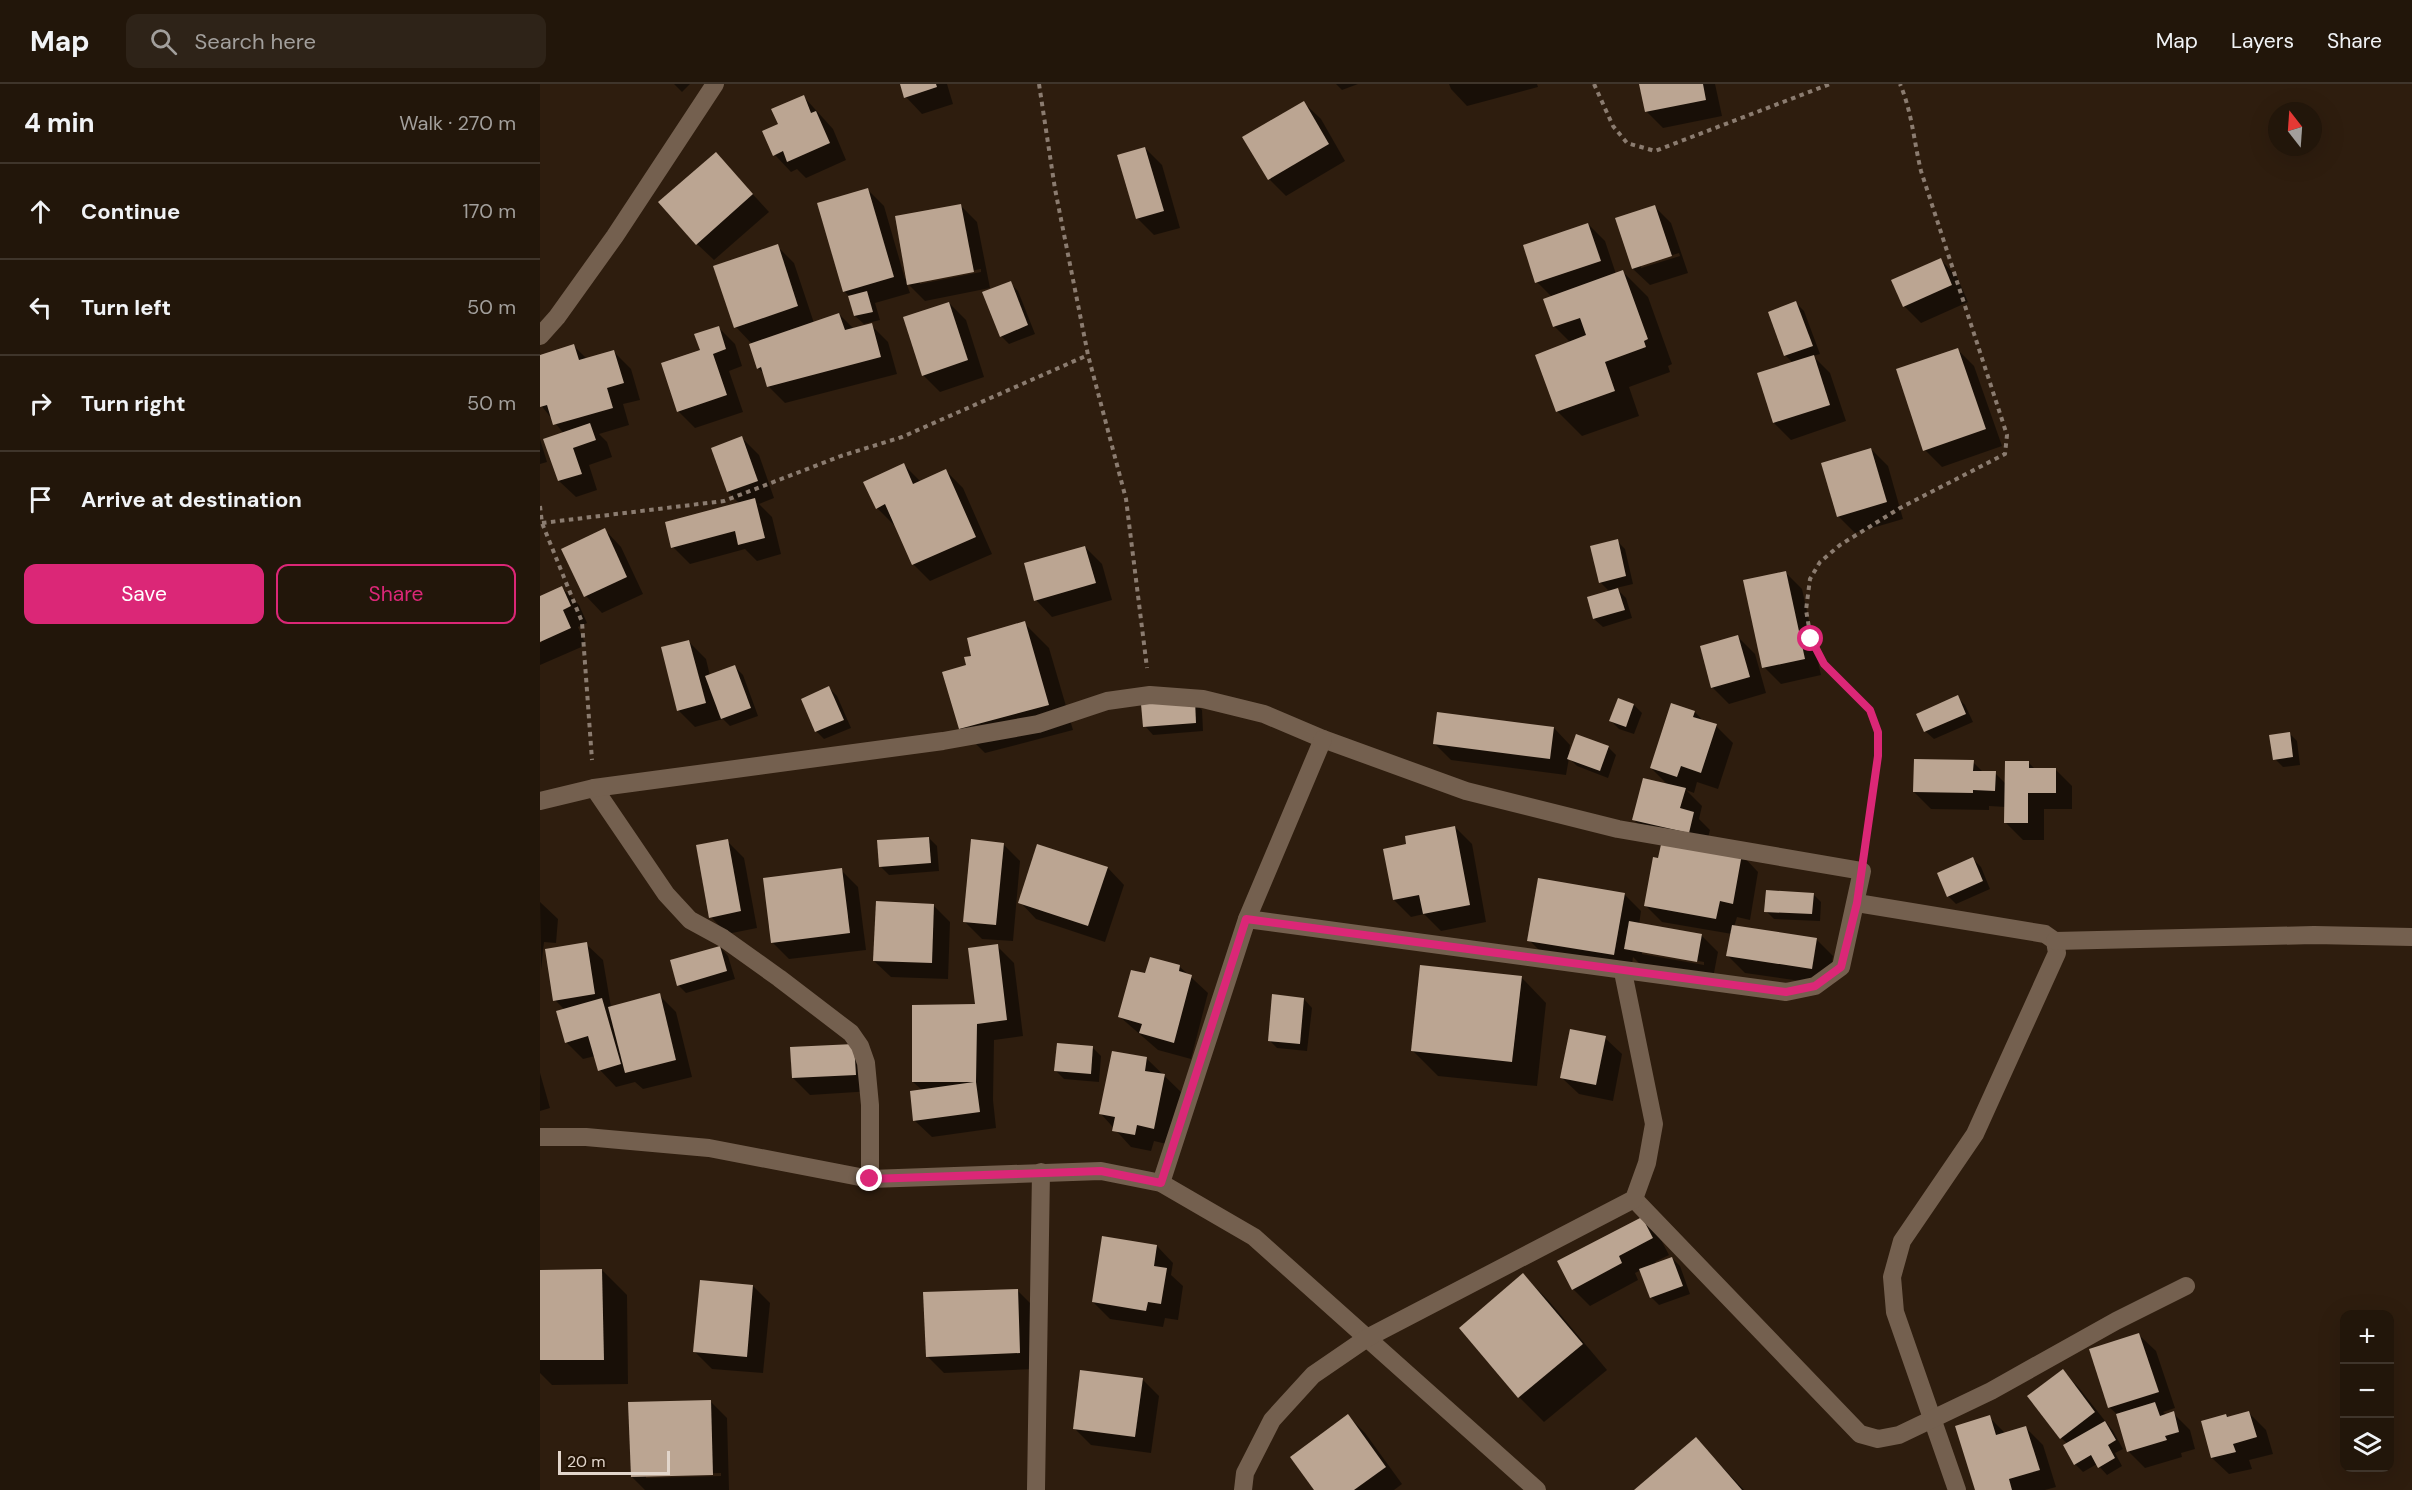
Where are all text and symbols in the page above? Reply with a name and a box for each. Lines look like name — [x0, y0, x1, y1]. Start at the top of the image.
search box — [126, 14, 546, 68]
text: Map — [30, 23, 90, 60]
icon: search — [147, 25, 180, 58]
text: Search here — [195, 27, 316, 56]
text: Map — [2156, 27, 2198, 55]
text: Layers — [2231, 27, 2294, 55]
text: Share — [2327, 27, 2382, 55]
north arrow — [2268, 102, 2322, 156]
text: 4 min — [24, 106, 95, 140]
text: Walk · 270 m — [399, 110, 516, 136]
icon: ahead — [24, 195, 57, 228]
text: Continue — [81, 197, 180, 226]
text: 170 m — [463, 198, 516, 224]
icon: left — [24, 291, 57, 324]
text: Turn left — [81, 293, 171, 322]
text: 50 m — [467, 294, 516, 320]
icon: right — [24, 387, 57, 420]
text: Turn right — [81, 389, 186, 418]
text: 50 m — [467, 390, 516, 416]
icon: arrive — [24, 483, 57, 516]
text: Arrive at destination — [81, 485, 302, 514]
button: Save — [24, 564, 264, 624]
button: Share — [276, 564, 516, 624]
route start — [1797, 625, 1823, 651]
route end — [856, 1165, 882, 1191]
map controls — [2340, 1310, 2394, 1472]
button: + — [2340, 1310, 2394, 1364]
button: − — [2340, 1364, 2394, 1418]
button: layers — [2340, 1418, 2394, 1472]
scale bar — [558, 1448, 670, 1476]
text: 20 m — [567, 1451, 606, 1472]

